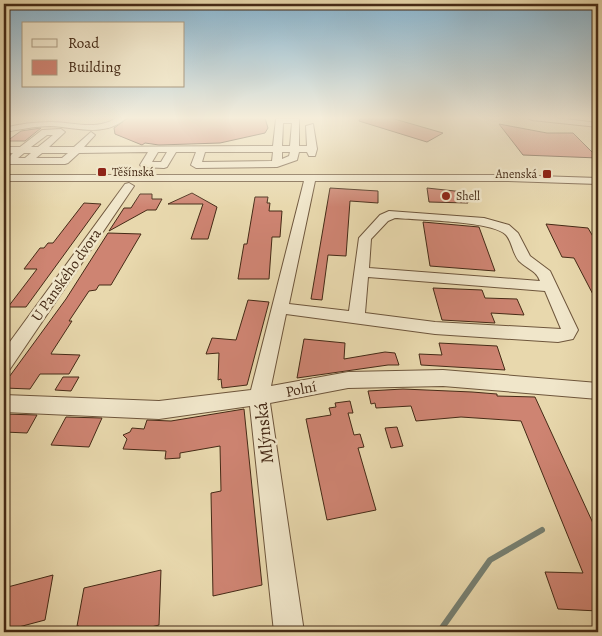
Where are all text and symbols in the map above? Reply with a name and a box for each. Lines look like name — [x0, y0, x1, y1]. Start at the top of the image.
legend — [22, 22, 185, 88]
text: Road — [68, 33, 100, 53]
text: Building — [68, 57, 121, 77]
place label: Těšínská — [112, 164, 155, 180]
marker: Těšínská — [96, 166, 108, 178]
place label: Anenská — [495, 166, 537, 182]
marker: Anenská — [541, 168, 553, 180]
place label: Shell — [456, 188, 480, 204]
marker: Shell — [440, 190, 452, 202]
street label: U Panského dvora — [26, 225, 106, 325]
street label: Polní — [284, 376, 318, 402]
street label: Mlýnská — [249, 400, 279, 465]

